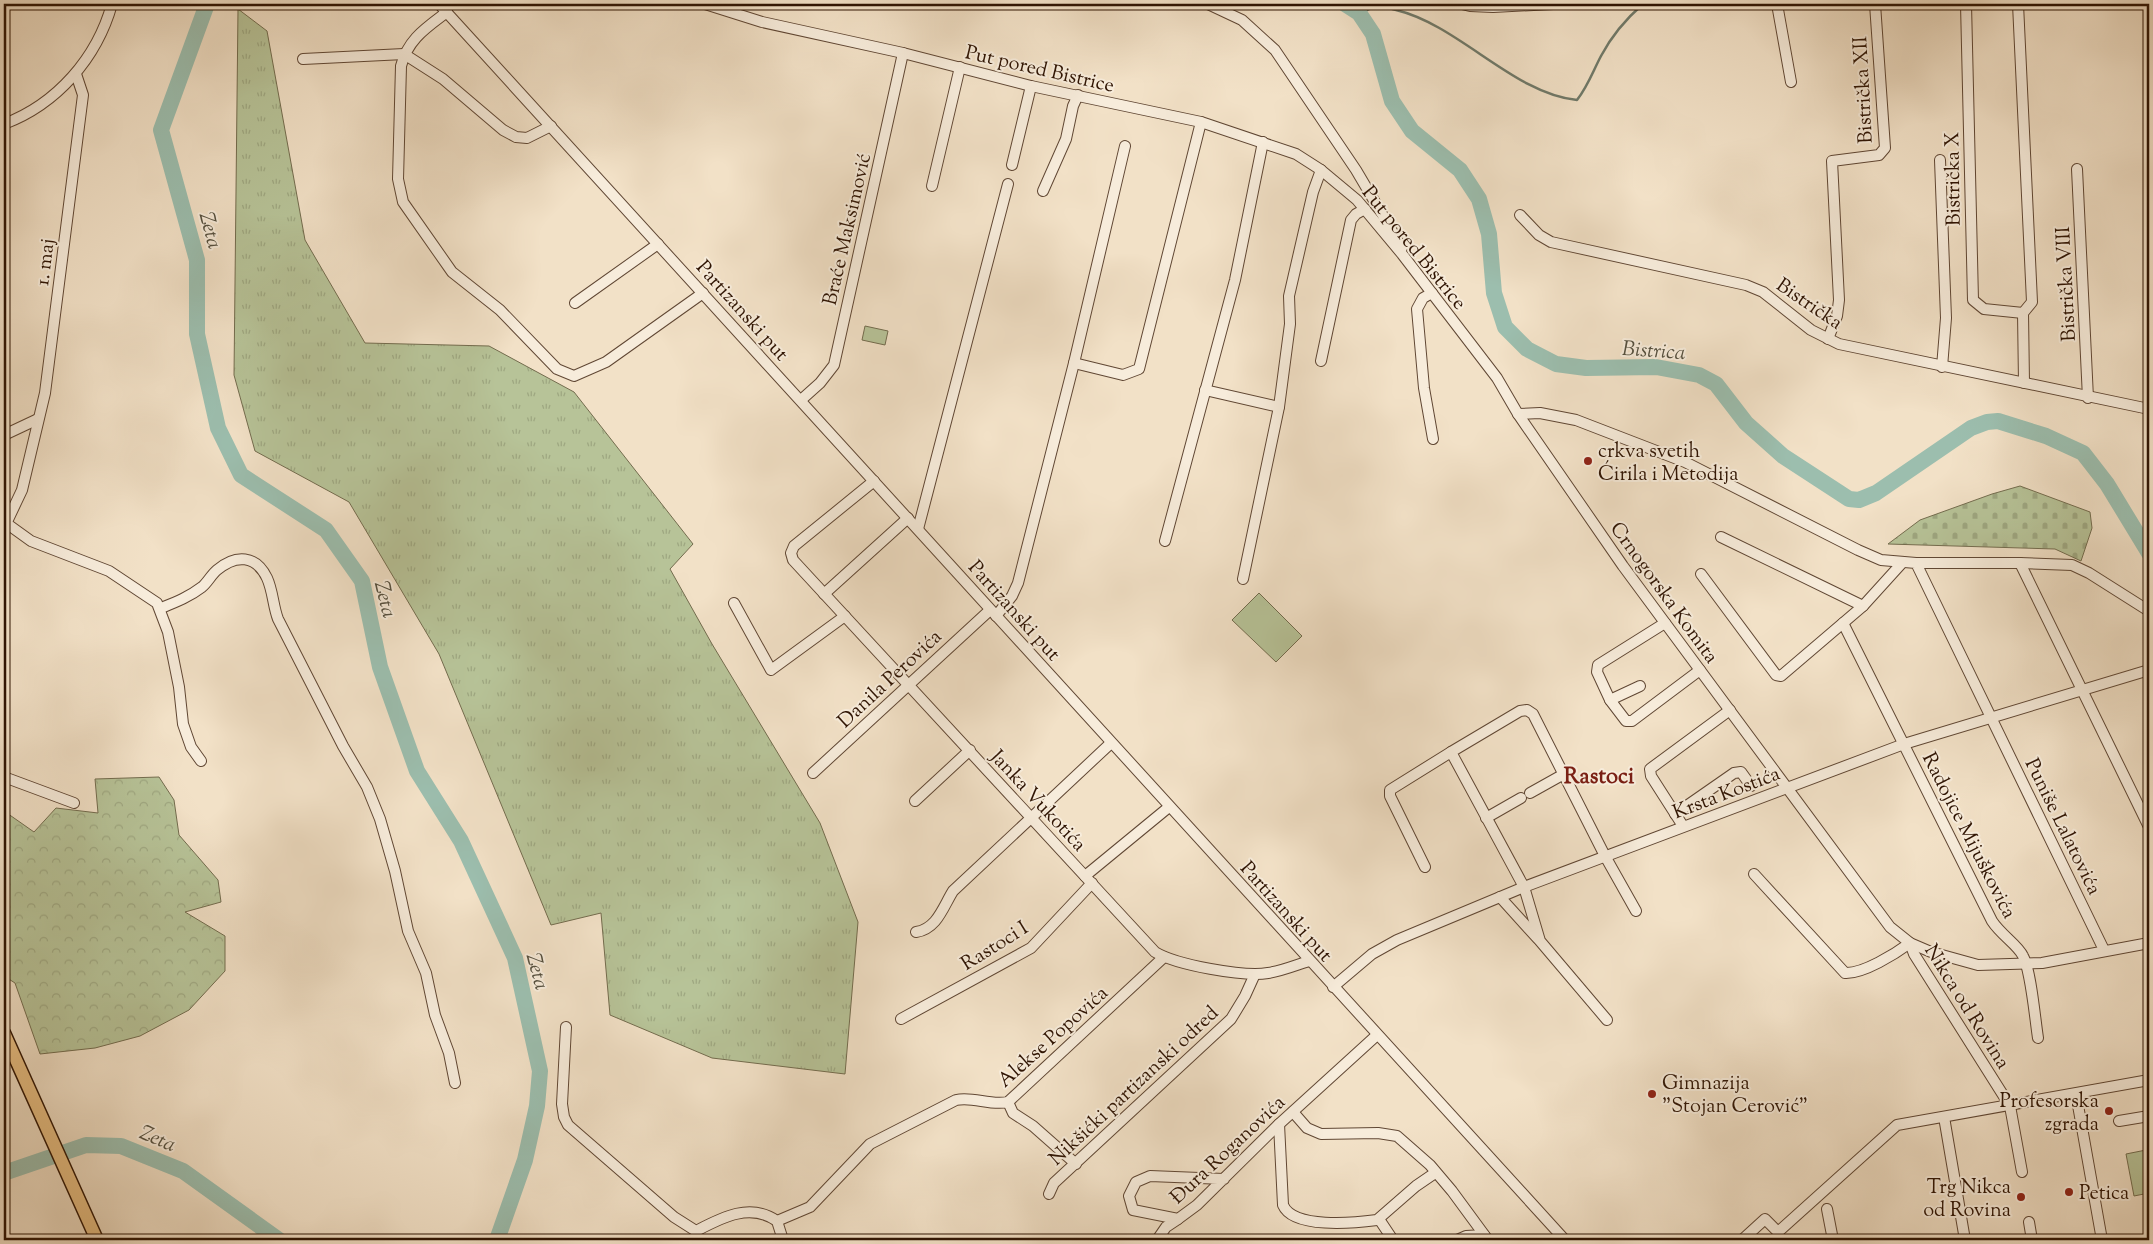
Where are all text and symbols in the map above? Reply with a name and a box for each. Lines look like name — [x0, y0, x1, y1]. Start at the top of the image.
street label: Bistrička XII — [1847, 35, 1882, 144]
street label: Put pored Bistrice — [962, 39, 1117, 102]
street label: Bistrička X — [1939, 132, 1970, 226]
street label: Braće Maksimović — [817, 151, 880, 309]
street label: Put pored Bistrice — [1354, 180, 1472, 317]
water label: Zeta — [190, 209, 228, 252]
street label: Bistrička VIII — [2050, 225, 2085, 342]
street label: 1. maj — [29, 237, 64, 287]
street label: Partizanski put — [688, 255, 794, 369]
street label: Bistrička — [1769, 272, 1848, 338]
water label: Bistrica — [1621, 335, 1687, 369]
place label: crkva svetih Ćirila i Metodija — [1598, 438, 1738, 490]
marker: crkva svetih Ćirila i Metodija — [1582, 455, 1594, 467]
street label: Crnogorska Komita — [1602, 517, 1724, 670]
street label: Partizanski put — [960, 555, 1066, 669]
water label: Zeta — [365, 578, 403, 621]
street label: Danila Perovića — [832, 624, 949, 736]
street label: Janka Vukotića — [982, 744, 1092, 859]
street label: Radojice Mijuškovića — [1913, 748, 2022, 924]
street label: Puniše Lalatovića — [2016, 754, 2107, 900]
street label: Krsta Kostića — [1669, 761, 1785, 828]
district label: Rastoci — [1564, 762, 1635, 794]
street label: Partizanski put — [1232, 856, 1338, 970]
street label: Rastoci I — [956, 915, 1035, 979]
street label: Nikca od Rovina — [1916, 939, 2016, 1075]
water label: Zeta — [517, 950, 555, 993]
street label: Alekse Popovića — [992, 980, 1115, 1096]
street label: Nikšićki partizanski odred — [1043, 1000, 1226, 1174]
place label: Gimnazija "Stojan Cerović" — [1662, 1070, 1808, 1122]
marker: Gimnazija "Stojan Cerović" — [1646, 1088, 1658, 1100]
place label: Profesorska zgrada — [1999, 1088, 2099, 1140]
street label: Đura Roganovića — [1165, 1090, 1293, 1212]
marker: Profesorska zgrada — [2103, 1105, 2115, 1117]
water label: Zeta — [134, 1119, 180, 1161]
place label: Trg Nikca od Rovina — [1923, 1174, 2011, 1226]
place label: Petica — [2079, 1180, 2129, 1209]
marker: Petica — [2063, 1186, 2075, 1198]
marker: Trg Nikca od Rovina — [2015, 1191, 2027, 1203]

